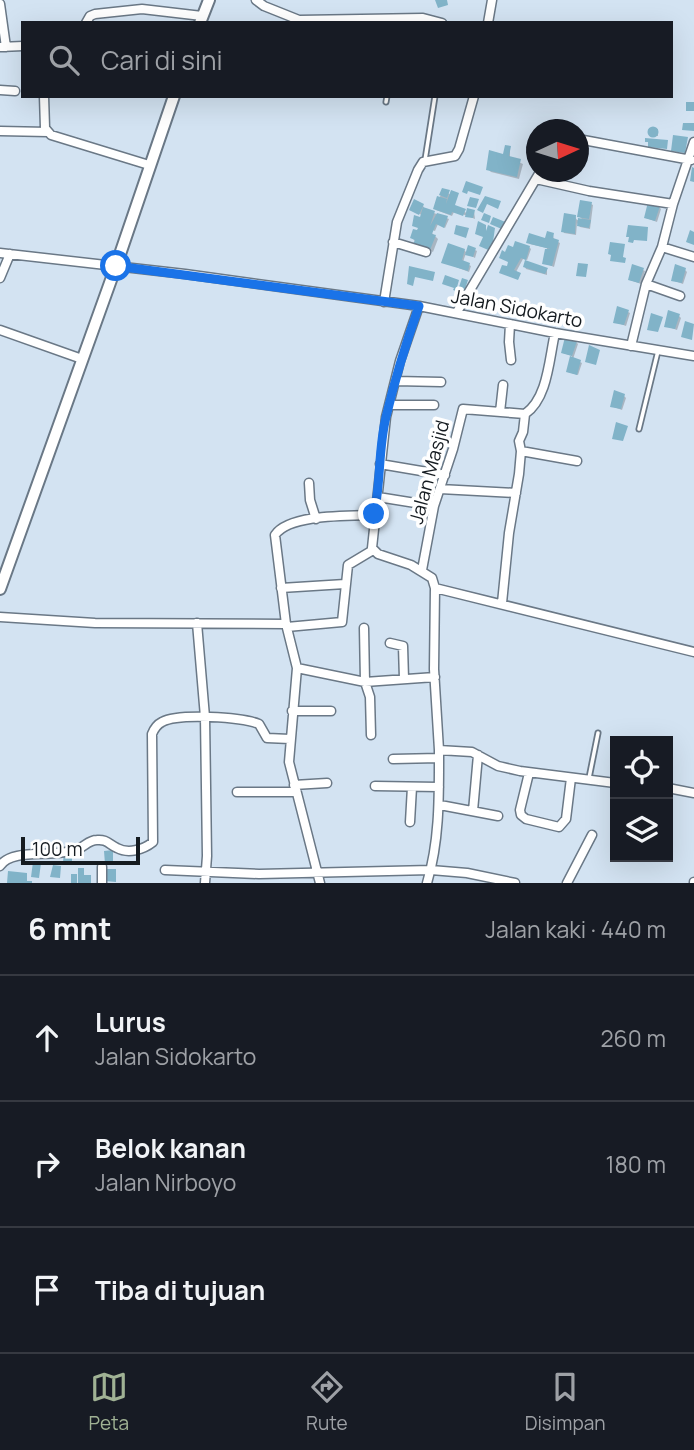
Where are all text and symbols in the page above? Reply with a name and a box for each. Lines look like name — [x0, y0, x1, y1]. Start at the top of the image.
search box — [21, 21, 673, 98]
icon: search — [45, 41, 83, 79]
text: Cari di sini — [101, 42, 223, 78]
north arrow — [526, 119, 589, 182]
route start — [100, 250, 131, 281]
street label: Jalan Sidokarto — [449, 283, 585, 333]
street label: Jalan Masjid — [403, 417, 455, 527]
route end — [358, 498, 389, 529]
map controls — [610, 736, 673, 862]
button: locate — [610, 736, 673, 799]
button: layers — [610, 799, 673, 862]
scale bar — [21, 834, 140, 866]
text: 100 m — [32, 836, 83, 862]
text: 6 mnt — [28, 908, 111, 949]
text: Jalan kaki · 440 m — [485, 913, 666, 945]
text: Lurus — [95, 1004, 166, 1040]
icon: ahead — [28, 1019, 66, 1057]
text: 260 m — [600, 1022, 666, 1054]
text: Jalan Sidokarto — [95, 1040, 256, 1072]
text: Belok kanan — [95, 1130, 246, 1166]
icon: right — [28, 1145, 66, 1183]
text: 180 m — [606, 1148, 666, 1180]
text: Jalan Nirboyo — [95, 1166, 236, 1198]
icon: arrive — [28, 1271, 66, 1309]
text: Tiba di tujuan — [95, 1272, 265, 1308]
tab: Peta — [88, 1368, 129, 1436]
tab: Rute — [306, 1368, 348, 1436]
tab: Disimpan — [525, 1368, 605, 1436]

